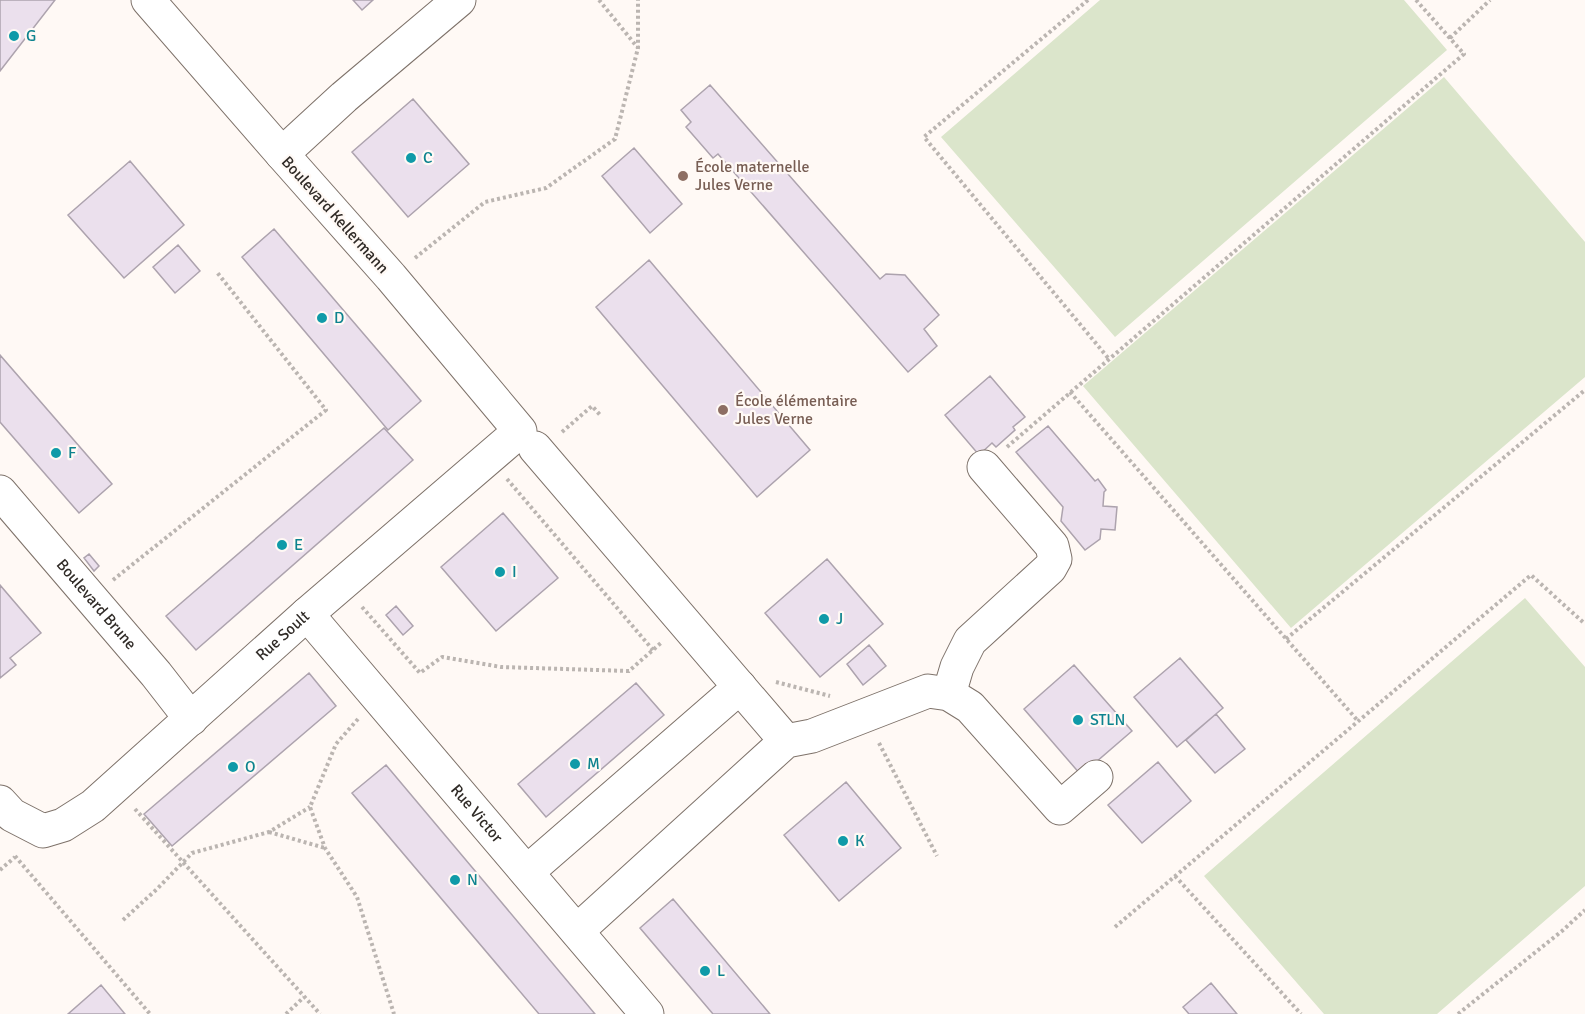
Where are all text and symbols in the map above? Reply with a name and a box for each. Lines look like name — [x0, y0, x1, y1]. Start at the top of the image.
place label: G — [26, 26, 36, 46]
marker: G — [7, 29, 21, 43]
place label: C — [423, 148, 433, 168]
marker: C — [404, 151, 418, 165]
street label: Boulevard Kellermann — [277, 152, 393, 278]
place label: École maternelle Jules Verne — [695, 157, 810, 195]
marker: École maternelle Jules Verne — [676, 169, 690, 183]
place label: D — [334, 308, 344, 328]
marker: D — [315, 311, 329, 325]
place label: École élémentaire Jules Verne — [735, 391, 857, 429]
marker: École élémentaire Jules Verne — [716, 403, 730, 417]
place label: F — [68, 443, 76, 463]
marker: F — [49, 446, 63, 460]
place label: E — [294, 535, 303, 555]
marker: E — [275, 538, 289, 552]
street label: Boulevard Brune — [52, 555, 141, 654]
place label: I — [512, 562, 517, 582]
marker: I — [493, 565, 507, 579]
street label: Rue Soult — [252, 606, 314, 665]
place label: J — [836, 609, 843, 629]
marker: J — [817, 612, 831, 626]
place label: STLN — [1090, 710, 1125, 730]
marker: STLN — [1071, 713, 1085, 727]
place label: M — [587, 754, 600, 774]
place label: O — [245, 757, 256, 777]
marker: M — [568, 757, 582, 771]
marker: O — [226, 760, 240, 774]
street label: Rue Victor — [446, 780, 507, 847]
place label: K — [855, 831, 865, 851]
marker: K — [836, 834, 850, 848]
place label: N — [467, 870, 478, 890]
marker: N — [448, 873, 462, 887]
place label: L — [717, 961, 725, 981]
marker: L — [698, 964, 712, 978]

